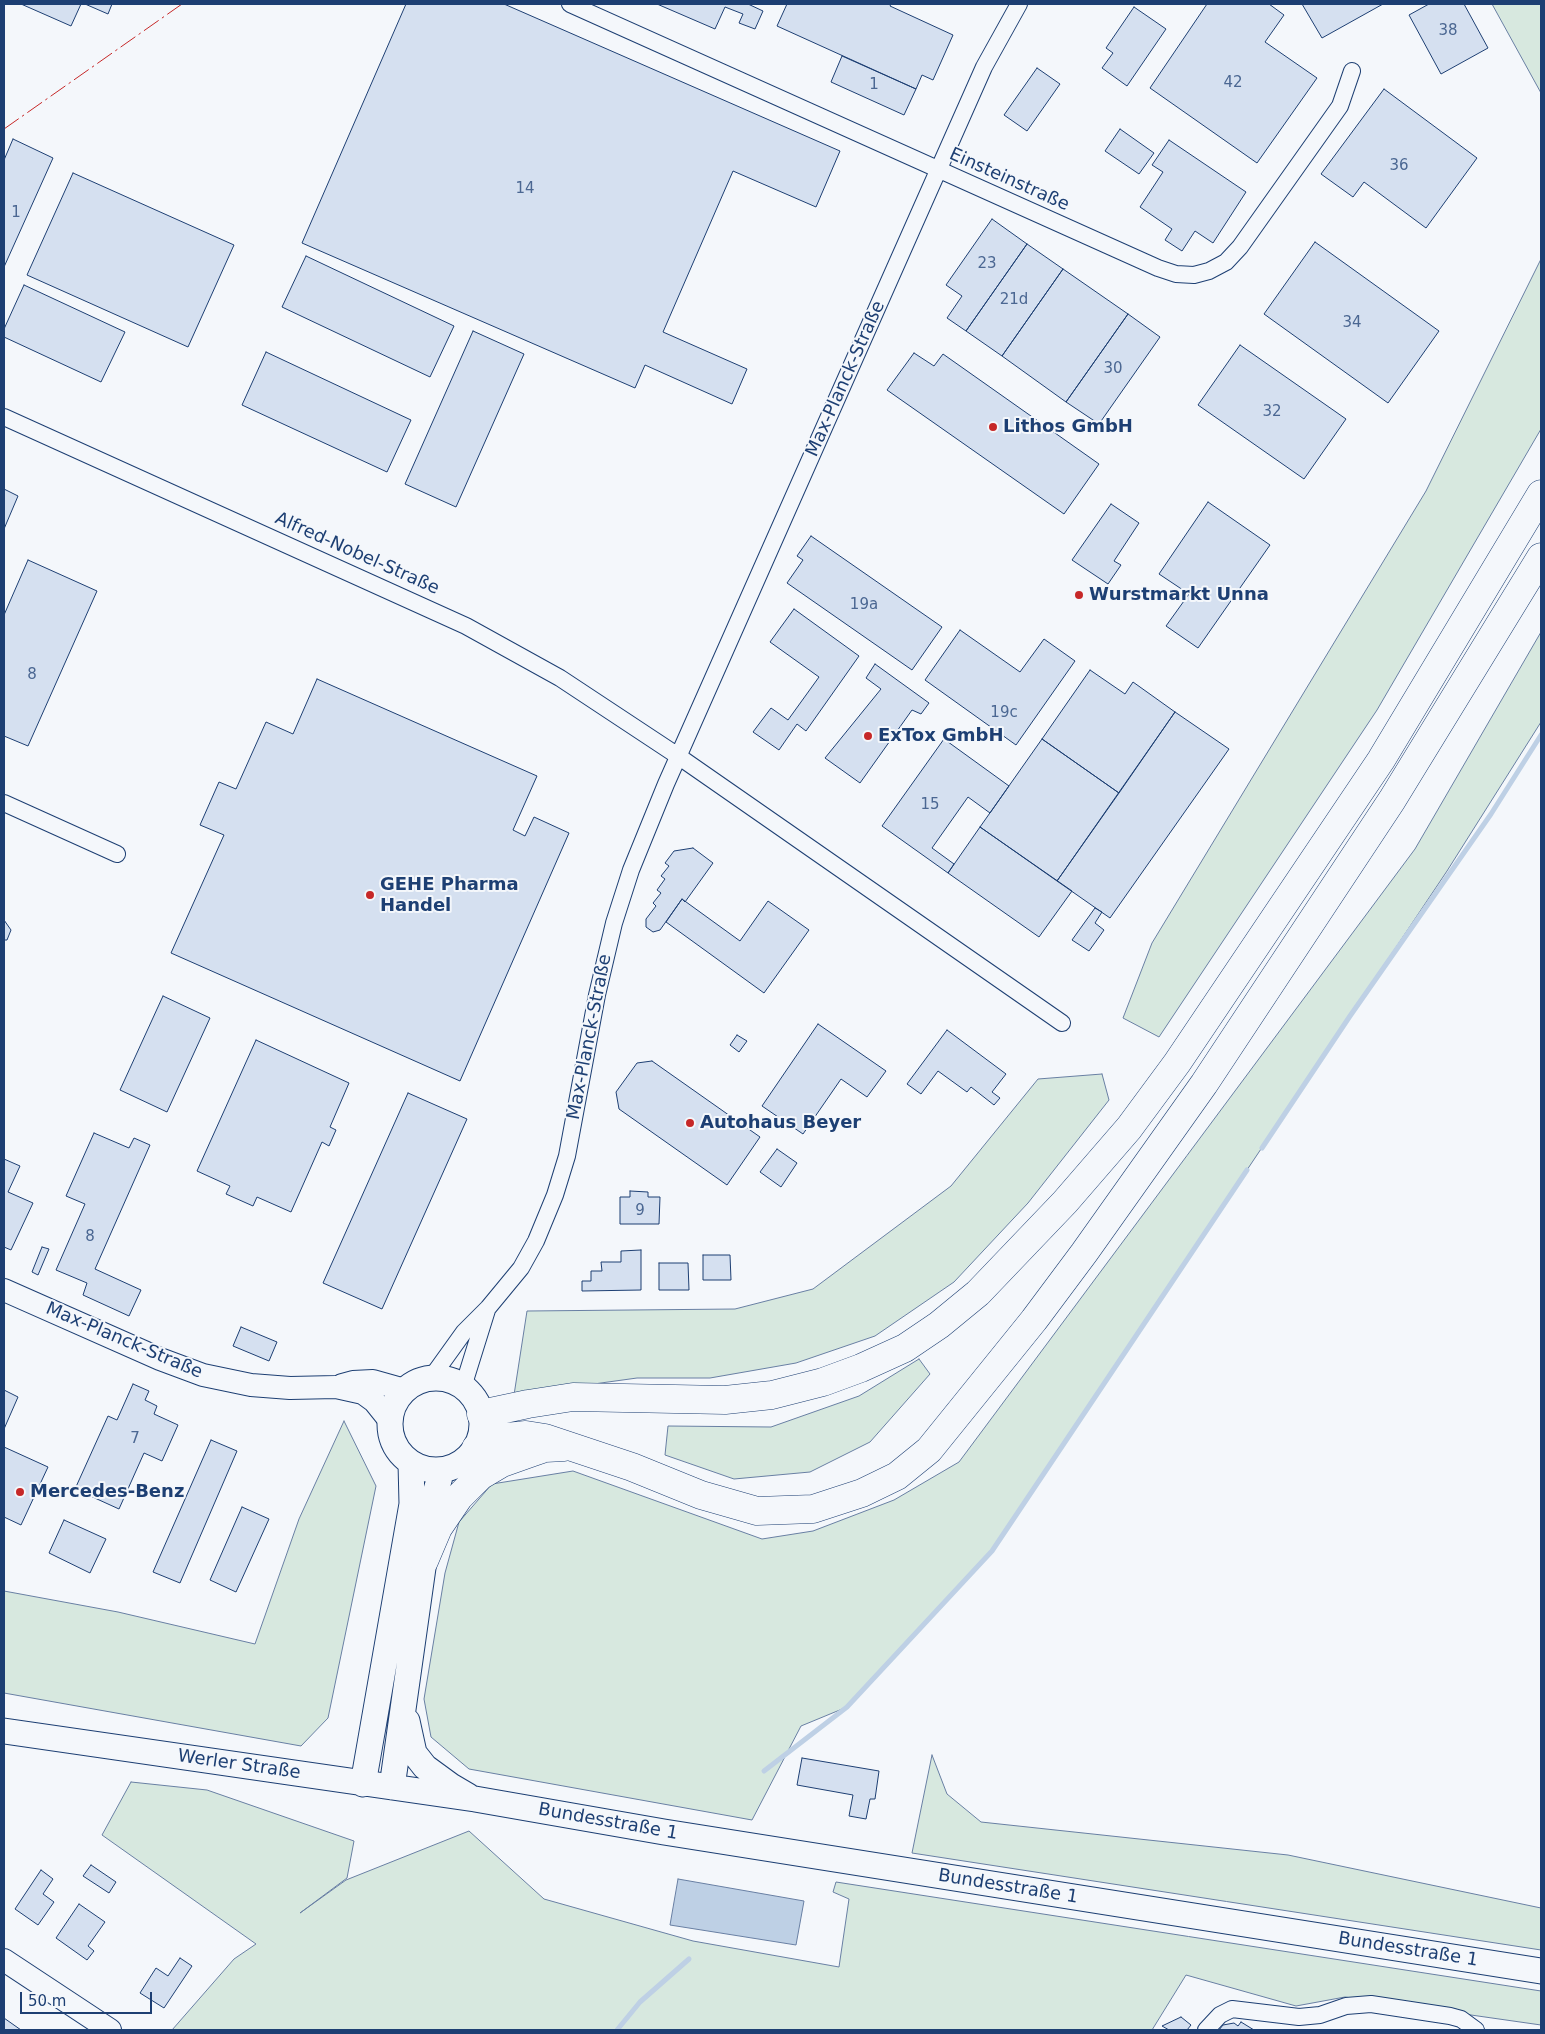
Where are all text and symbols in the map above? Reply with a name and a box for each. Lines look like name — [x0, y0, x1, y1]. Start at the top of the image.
house number: 38 — [1438, 22, 1458, 40]
house number: 42 — [1223, 74, 1243, 92]
house number: 1 — [869, 76, 879, 94]
street label: Einsteinstraße — [946, 144, 1072, 216]
house number: 36 — [1389, 157, 1409, 175]
house number: 14 — [515, 180, 535, 198]
house number: 1 — [11, 204, 21, 222]
house number: 23 — [977, 255, 997, 273]
house number: 21d — [1000, 291, 1028, 309]
street label: Max-Planck-Straße — [802, 298, 890, 460]
house number: 34 — [1342, 314, 1362, 332]
house number: 30 — [1103, 360, 1123, 378]
house number: 32 — [1262, 403, 1282, 421]
place label: Lithos GmbH — [1003, 416, 1133, 438]
marker: Lithos GmbH — [987, 421, 999, 433]
street label: Alfred-Nobel-Straße — [272, 508, 442, 600]
place label: Wurstmarkt Unna — [1089, 584, 1269, 606]
marker: Wurstmarkt Unna — [1073, 589, 1085, 601]
house number: 19a — [850, 596, 878, 614]
house number: 8 — [27, 666, 37, 684]
house number: 19c — [990, 704, 1018, 722]
place label: ExTox GmbH — [878, 725, 1004, 747]
marker: ExTox GmbH — [862, 730, 874, 742]
house number: 15 — [920, 796, 940, 814]
place label: GEHE Pharma Handel — [380, 874, 519, 916]
marker: GEHE Pharma Handel — [364, 889, 376, 901]
street label: Max-Planck-Straße — [563, 952, 617, 1122]
place label: Autohaus Beyer — [700, 1112, 861, 1134]
marker: Autohaus Beyer — [684, 1117, 696, 1129]
house number: 9 — [635, 1202, 645, 1220]
house number: 8 — [85, 1228, 95, 1246]
street label: Max-Planck-Straße — [42, 1298, 206, 1384]
house number: 7 — [130, 1430, 140, 1448]
place label: Mercedes-Benz — [30, 1481, 184, 1503]
marker: Mercedes-Benz — [14, 1486, 26, 1498]
street label: Werler Straße — [176, 1746, 302, 1784]
street label: Bundesstraße 1 — [536, 1799, 680, 1845]
street label: Bundesstraße 1 — [936, 1865, 1080, 1909]
street label: Bundesstraße 1 — [1336, 1928, 1480, 1972]
scale bar — [22, 1982, 155, 2014]
text: 50 m — [28, 1992, 66, 2010]

